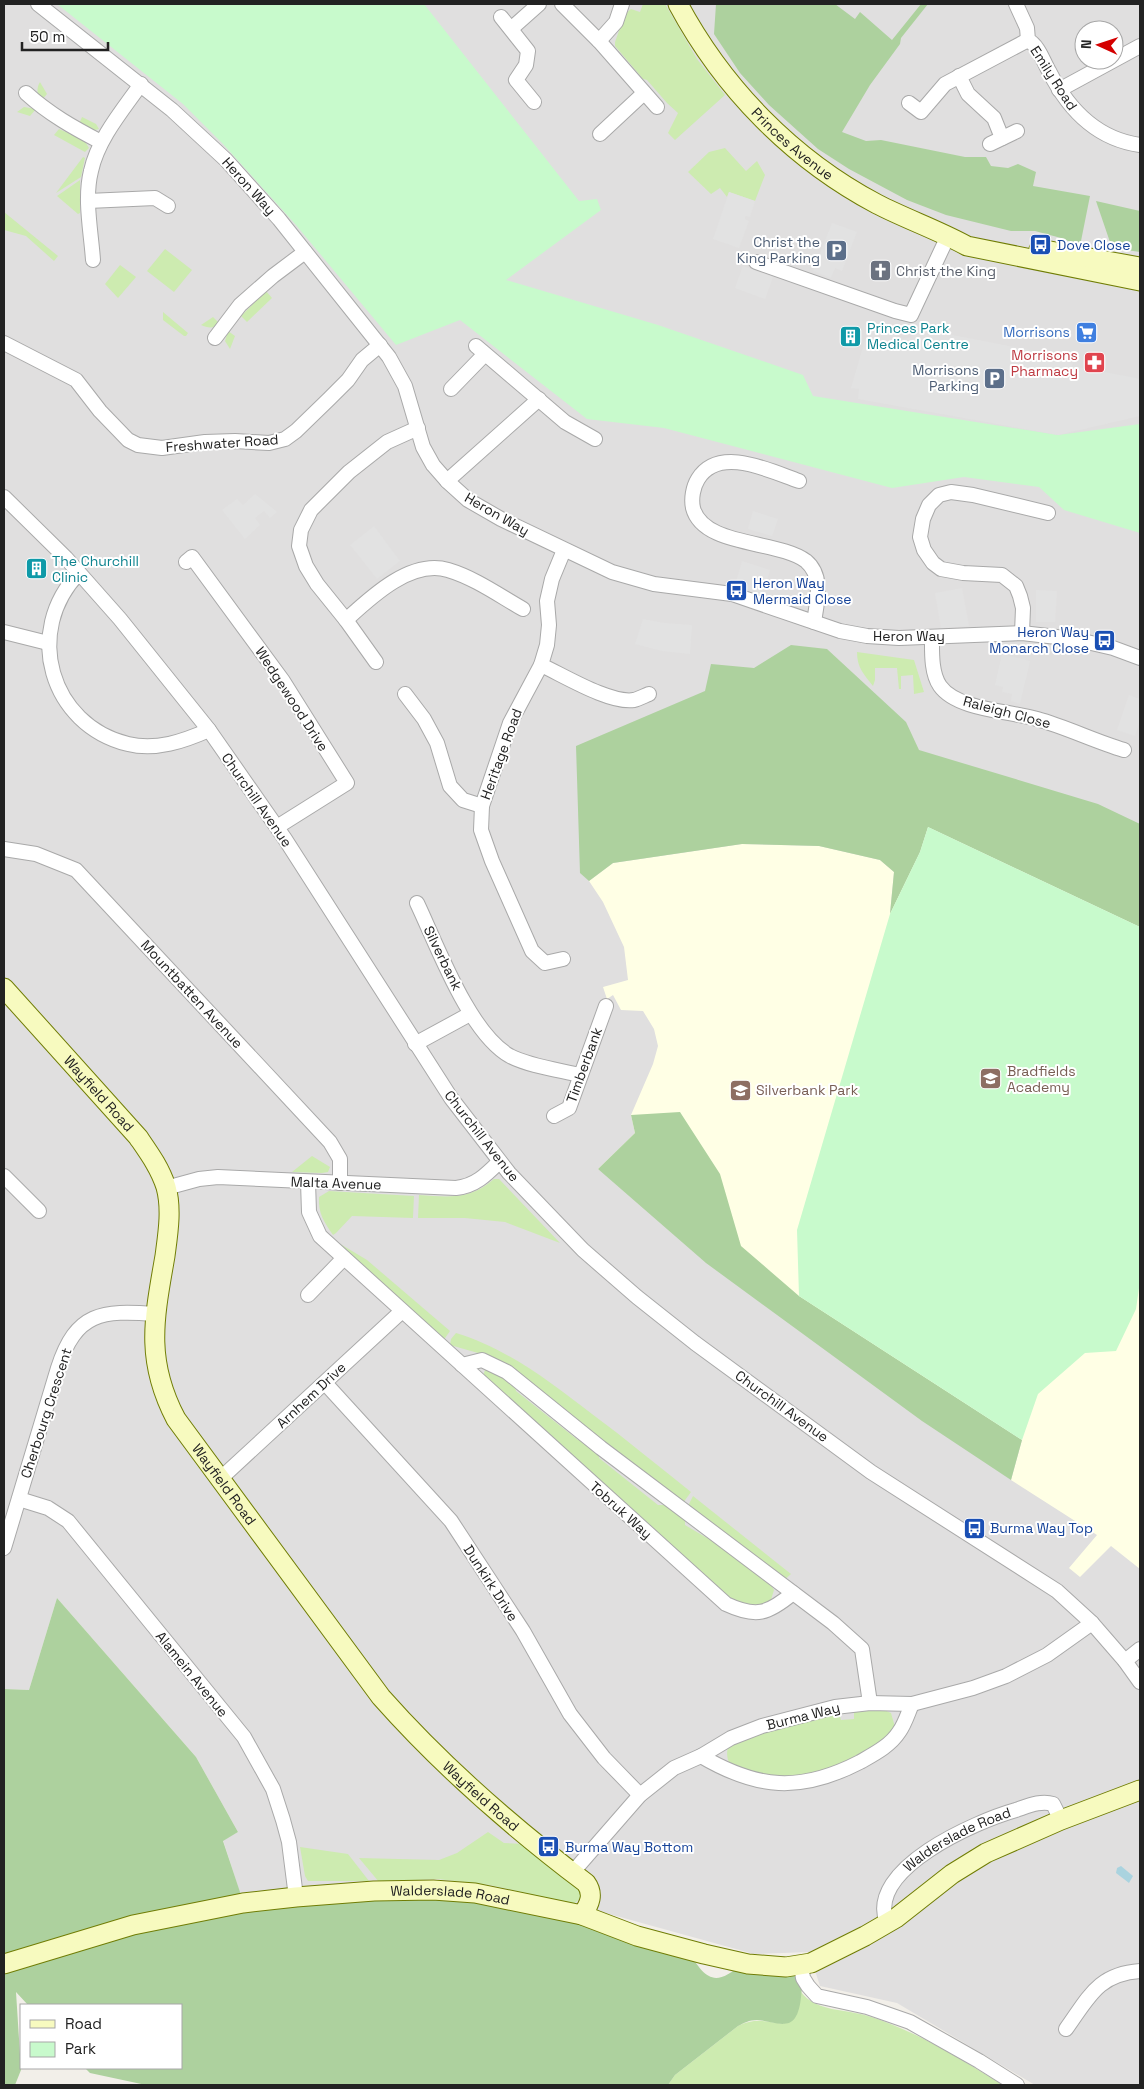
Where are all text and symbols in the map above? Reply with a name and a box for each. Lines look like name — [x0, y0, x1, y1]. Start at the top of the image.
scale bar — [22, 20, 109, 52]
north arrow — [1074, 20, 1124, 70]
text: 50 m — [30, 27, 65, 46]
text: N — [1077, 39, 1095, 49]
street label: Emily Road — [1026, 42, 1082, 114]
street label: Princes Avenue — [747, 104, 837, 184]
street label: Heron Way — [218, 153, 280, 219]
place label: Christ the King Parking — [737, 233, 820, 267]
bus stop icon: Dove Close — [1029, 233, 1053, 257]
place label: Dove Close — [1057, 236, 1131, 254]
parking icon: Christ the King Parking — [824, 238, 848, 262]
church icon: Christ the King — [868, 259, 892, 283]
place label: Christ the King — [896, 262, 996, 280]
place label: Princes Park Medical Centre — [867, 319, 969, 353]
supermarket icon: Morrisons — [1074, 320, 1098, 344]
place label: Morrisons — [1003, 323, 1070, 341]
building icon: Princes Park Medical Centre — [839, 324, 863, 348]
place label: Morrisons Pharmacy — [1011, 346, 1078, 380]
pharmacy icon: Morrisons Pharmacy — [1082, 351, 1106, 375]
place label: Morrisons Parking — [912, 361, 979, 395]
parking icon: Morrisons Parking — [983, 366, 1007, 390]
street label: Freshwater Road — [165, 430, 279, 456]
street label: Heron Way — [461, 488, 533, 540]
place label: The Churchill Clinic — [52, 552, 139, 586]
building icon: The Churchill Clinic — [24, 557, 48, 581]
place label: Heron Way Mermaid Close — [753, 574, 852, 608]
bus stop icon: Heron Way Mermaid Close — [725, 579, 749, 603]
place label: Heron Way Monarch Close — [989, 623, 1089, 657]
street label: Heron Way — [873, 627, 945, 645]
bus stop icon: Heron Way Monarch Close — [1093, 628, 1117, 652]
street label: Wedgewood Drive — [251, 643, 333, 755]
street label: Raleigh Close — [961, 692, 1053, 732]
street label: Heritage Road — [476, 706, 526, 802]
street label: Churchill Avenue — [218, 749, 296, 851]
street label: Silverbank — [420, 923, 467, 994]
street label: Mountbatten Avenue — [137, 936, 247, 1052]
street label: Timberbank — [562, 1024, 606, 1105]
street label: Wayfield Road — [60, 1052, 138, 1136]
place label: Bradfields Academy — [1007, 1062, 1076, 1096]
school or university icon: Bradfields Academy — [979, 1067, 1003, 1091]
school or university icon: Silverbank Park — [728, 1078, 752, 1102]
place label: Silverbank Park — [756, 1081, 859, 1099]
street label: Churchill Avenue — [441, 1087, 523, 1185]
street label: Malta Avenue — [290, 1172, 382, 1194]
street label: Cherbourg Crescent — [16, 1345, 76, 1481]
street label: Arnhem Drive — [272, 1358, 350, 1432]
street label: Churchill Avenue — [732, 1366, 832, 1446]
street label: Wayfield Road — [188, 1440, 260, 1529]
street label: Tobruk Way — [586, 1477, 656, 1543]
bus stop icon: Burma Way Top — [962, 1516, 986, 1540]
place label: Burma Way Top — [990, 1519, 1093, 1537]
street label: Dunkirk Drive — [460, 1541, 522, 1625]
street label: Alamein Avenue — [152, 1627, 232, 1721]
street label: Burma Way — [764, 1698, 842, 1734]
street label: Wayfield Road — [439, 1757, 523, 1835]
street label: Walderslade Road — [899, 1803, 1013, 1876]
bus stop icon: Burma Way Bottom — [537, 1835, 561, 1859]
place label: Burma Way Bottom — [565, 1838, 693, 1856]
street label: Walderslade Road — [390, 1881, 512, 1909]
legend — [20, 2004, 182, 2069]
text: Road — [65, 2014, 102, 2033]
text: Park — [65, 2039, 96, 2058]

